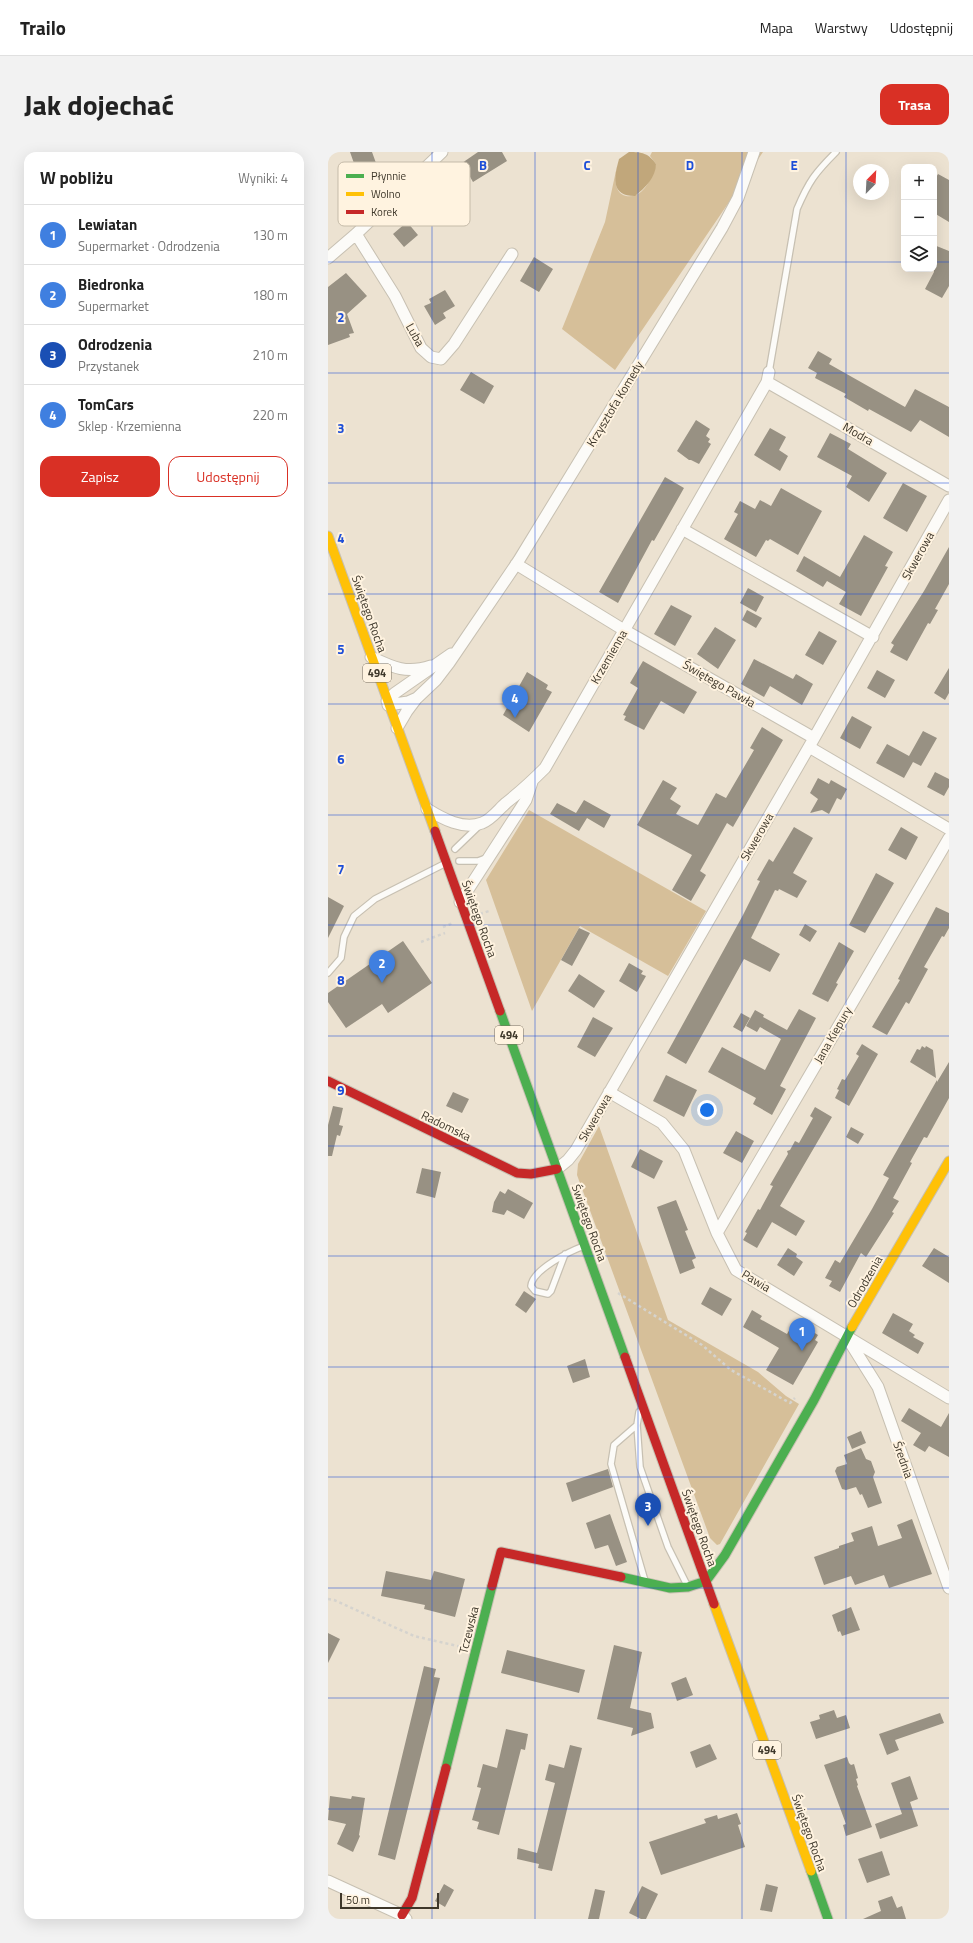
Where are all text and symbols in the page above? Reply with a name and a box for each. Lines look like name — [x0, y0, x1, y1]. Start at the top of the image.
text: Trailo — [20, 13, 66, 42]
text: Mapa — [760, 17, 793, 38]
text: Warstwy — [815, 17, 868, 38]
text: Udostępnij — [890, 17, 953, 38]
text: Jak dojechać — [24, 83, 174, 126]
button: Trasa — [880, 84, 949, 125]
text: B — [479, 155, 487, 175]
text: C — [583, 155, 591, 175]
text: D — [686, 155, 694, 175]
text: E — [790, 155, 798, 175]
legend — [338, 162, 470, 226]
north arrow — [853, 164, 889, 200]
map controls — [901, 164, 937, 272]
button: + — [901, 164, 937, 200]
text: W pobliżu — [40, 165, 113, 191]
text: Wyniki: 4 — [238, 168, 288, 188]
text: Płynnie — [371, 168, 406, 184]
text: Wolno — [371, 186, 401, 202]
button: − — [901, 200, 937, 236]
text: Korek — [371, 204, 398, 220]
text: Lewiatan — [78, 213, 137, 236]
text: 1 — [49, 225, 57, 245]
text: 130 m — [252, 225, 288, 245]
text: Supermarket · Odrodzenia — [78, 236, 220, 256]
button: layers — [901, 236, 937, 272]
text: Biedronka — [78, 273, 144, 296]
text: 2 — [49, 285, 57, 305]
text: 180 m — [252, 285, 288, 305]
text: Supermarket — [78, 296, 149, 316]
text: 2 — [337, 307, 345, 327]
street label: Luba — [401, 319, 430, 350]
text: Odrodzenia — [78, 333, 152, 356]
text: 3 — [49, 345, 57, 365]
text: 210 m — [252, 345, 288, 365]
text: Przystanek — [78, 356, 139, 376]
street label: Krzysztofa Komedy — [581, 357, 648, 450]
text: TomCars — [78, 393, 134, 416]
text: 4 — [49, 405, 57, 425]
text: 220 m — [252, 405, 288, 425]
text: Sklep · Krzemienna — [78, 416, 181, 436]
street label: Modra — [839, 417, 877, 450]
text: 3 — [337, 418, 345, 438]
button: Zapisz — [40, 456, 160, 497]
button: Udostępnij — [168, 456, 288, 497]
text: 4 — [337, 528, 345, 548]
street label: Skwerowa — [896, 528, 939, 583]
street label: Świętego Rocha — [347, 573, 392, 655]
street label: Krzemienna — [585, 626, 632, 688]
text: 5 — [337, 639, 345, 659]
street label: Świętego Pawła — [679, 655, 759, 712]
road number: 494 — [363, 664, 391, 682]
pin: 4 — [502, 685, 528, 718]
text: 6 — [337, 749, 345, 769]
street label: Skwerowa — [735, 809, 778, 864]
text: 7 — [337, 859, 345, 879]
street label: Świętego Rocha — [457, 878, 502, 960]
pin: 2 — [369, 950, 395, 983]
text: 8 — [337, 970, 345, 990]
street label: Jana Kiepury — [809, 1003, 857, 1067]
road number: 494 — [495, 1026, 523, 1044]
text: 9 — [337, 1080, 345, 1100]
street label: Skwerowa — [573, 1090, 616, 1145]
your location — [697, 1100, 717, 1120]
street label: Radomska — [418, 1105, 474, 1146]
street label: Świętego Rocha — [567, 1182, 612, 1264]
street label: Odrodzenia — [842, 1252, 887, 1311]
street label: Pawia — [738, 1264, 774, 1297]
pin: 1 — [789, 1318, 815, 1351]
street label: Średnia — [888, 1439, 919, 1481]
street label: Świętego Rocha — [677, 1487, 722, 1569]
pin: 3 — [635, 1493, 661, 1526]
street label: Tczewska — [453, 1604, 484, 1656]
road number: 494 — [753, 1741, 781, 1759]
street label: Świętego Rocha — [787, 1792, 832, 1874]
scale bar — [340, 1891, 439, 1910]
text: 50 m — [346, 1892, 370, 1908]

